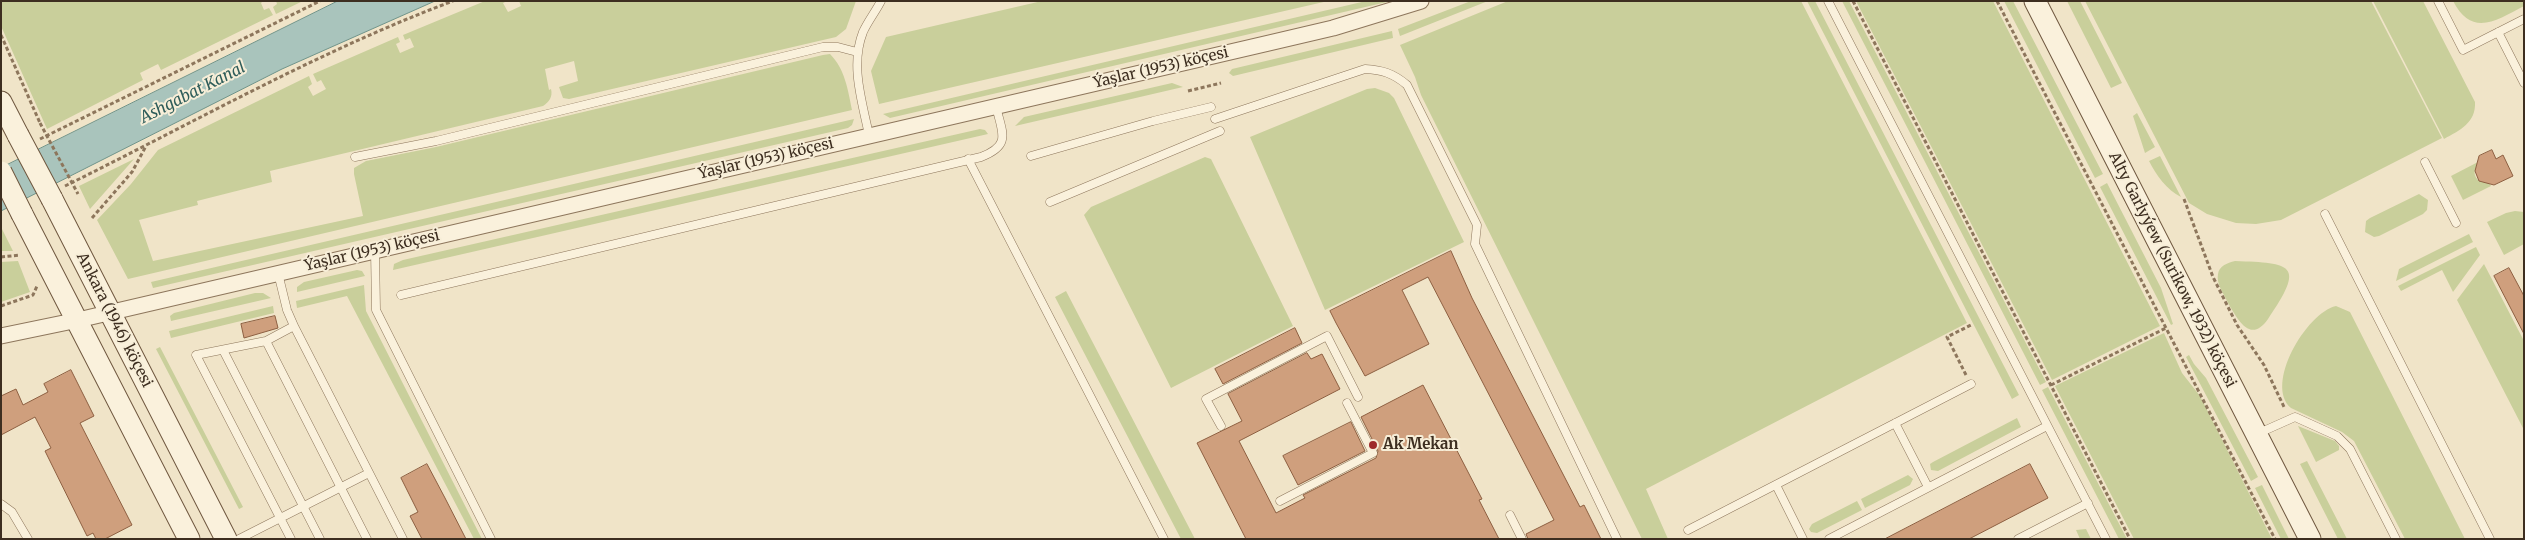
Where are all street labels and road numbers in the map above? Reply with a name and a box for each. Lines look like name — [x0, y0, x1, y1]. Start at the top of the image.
street label: Ýaşlar (1953) köçesi — [1092, 44, 1230, 92]
street label: Ýaşlar (1953) köçesi — [697, 135, 835, 183]
street label: Alty Garlyýew (Surikow, 1932) köçesi — [2104, 149, 2240, 391]
street label: Ýaşlar (1953) köçesi — [303, 227, 441, 275]
street label: Ankara (1946) köçesi — [72, 250, 156, 390]

